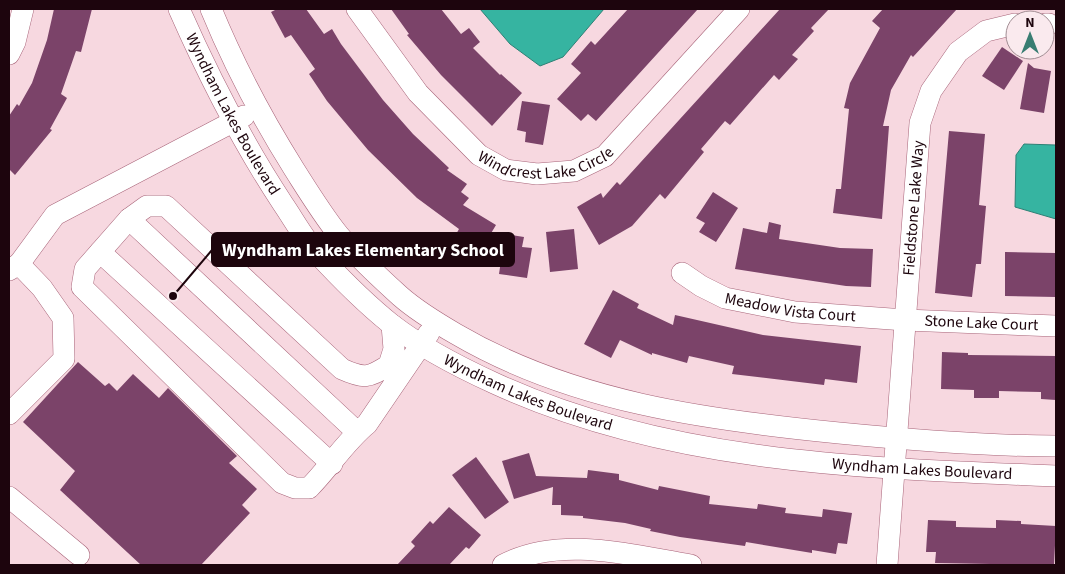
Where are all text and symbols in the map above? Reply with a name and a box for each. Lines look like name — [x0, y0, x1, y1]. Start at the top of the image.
north arrow — [1005, 10, 1055, 60]
text: N — [1025, 13, 1035, 33]
street label: Wyndham Lakes Boulevard — [180, 30, 285, 199]
street label: Windcrest Lake Circle — [474, 135, 616, 159]
street label: Fieldstone Lake Way — [898, 139, 930, 276]
text: Windcrest Lake Circle — [474, 142, 619, 185]
callout: Wyndham Lakes Elementary School — [212, 233, 514, 266]
text: Wyndham Lakes Elementary School — [222, 238, 504, 263]
street label: Meadow Vista Court — [723, 287, 857, 327]
street label: Stone Lake Court — [924, 310, 1039, 336]
street label: Wyndham Lakes Boulevard — [440, 349, 615, 437]
street label: Wyndham Lakes Boulevard — [831, 453, 1013, 485]

